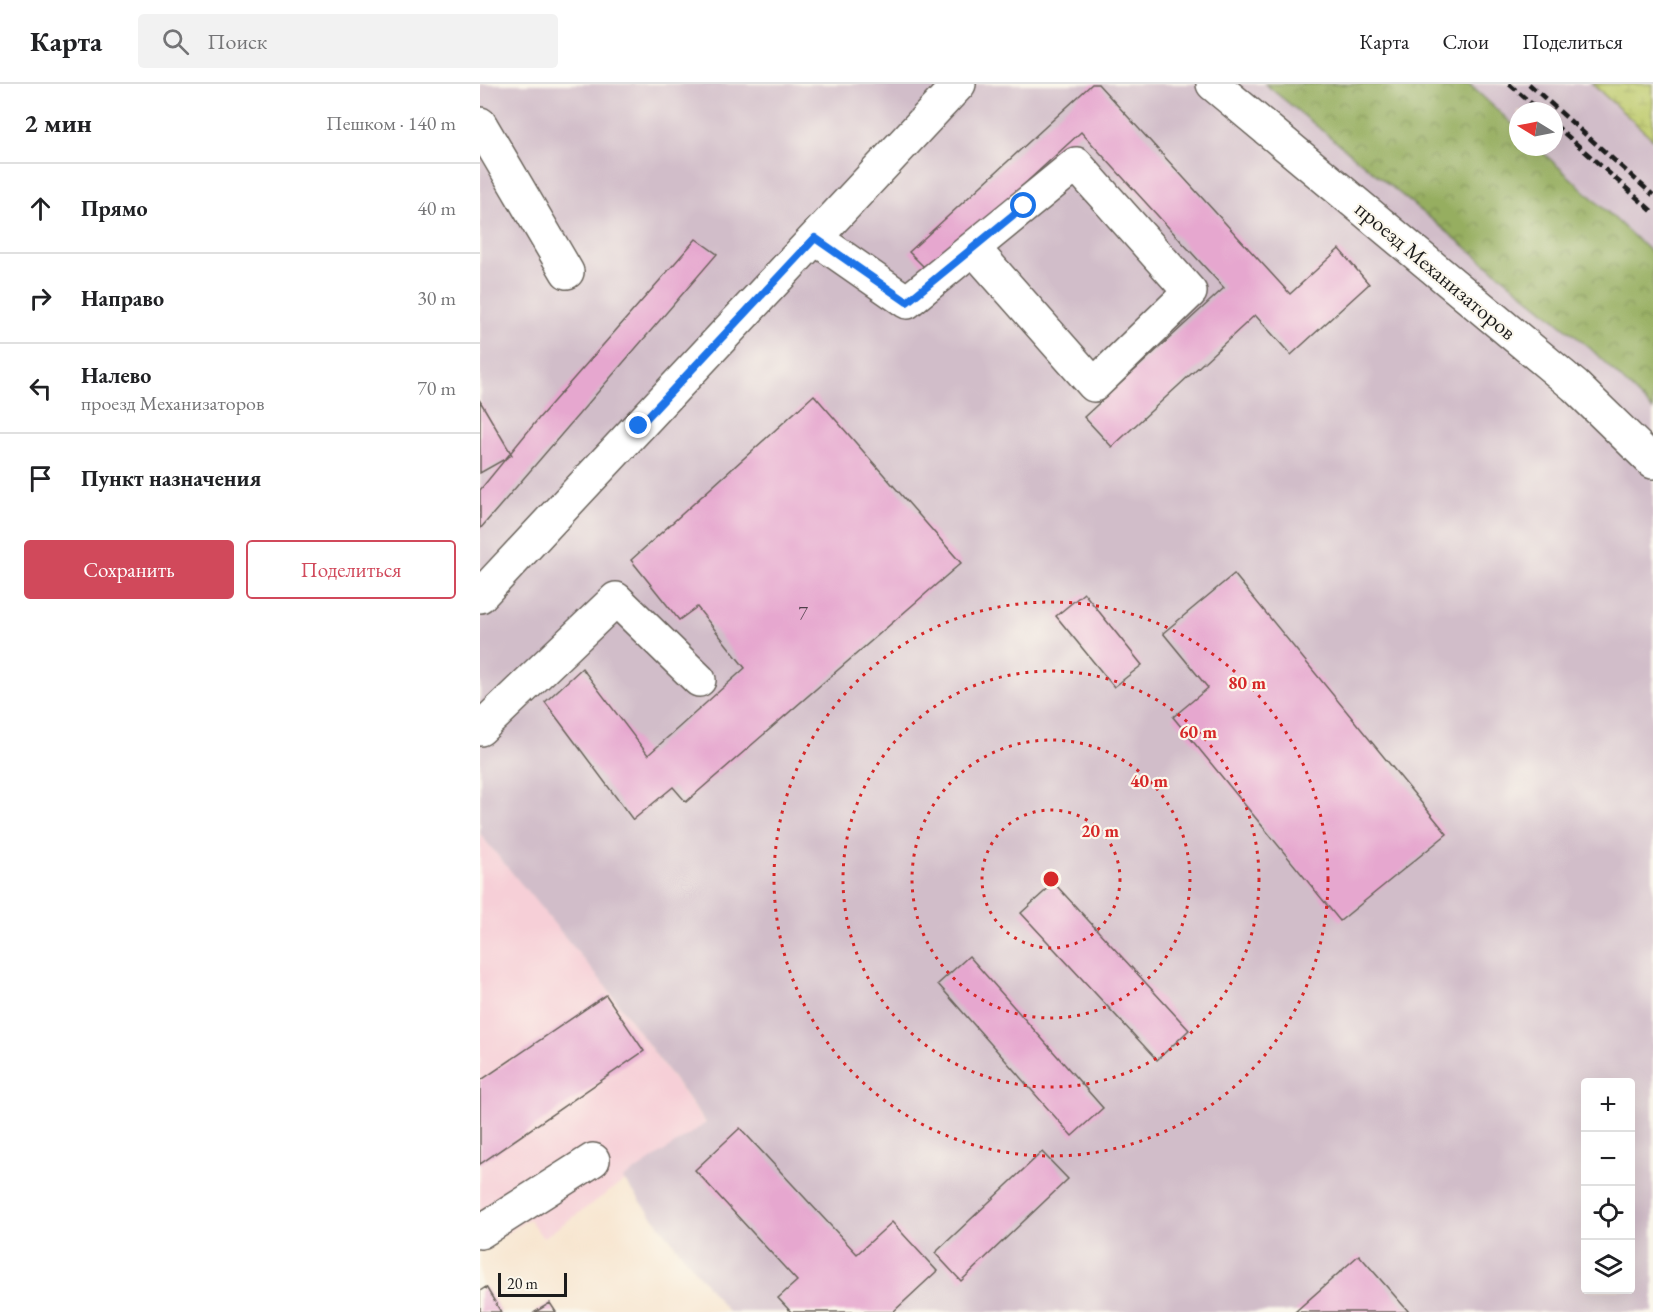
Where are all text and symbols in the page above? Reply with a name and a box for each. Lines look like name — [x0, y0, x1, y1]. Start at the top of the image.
search box — [138, 14, 558, 68]
text: Карта — [30, 23, 102, 59]
icon: search — [159, 25, 192, 58]
text: Поиск — [207, 27, 267, 56]
text: Карта — [1359, 28, 1409, 55]
text: Слои — [1442, 28, 1489, 55]
text: Поделиться — [1522, 28, 1623, 55]
north arrow — [1509, 102, 1563, 156]
text: 2 мин — [24, 106, 92, 140]
text: Пешком · 140 m — [326, 110, 456, 136]
icon: ahead — [24, 192, 57, 225]
route start — [1010, 192, 1036, 218]
text: Прямо — [81, 194, 148, 223]
street label: проезд Механизаторов — [1349, 194, 1522, 346]
text: 40 m — [417, 195, 456, 221]
icon: right — [24, 282, 57, 315]
text: Направо — [81, 284, 164, 313]
text: 30 m — [417, 285, 456, 311]
text: Налево — [81, 361, 151, 390]
icon: left — [24, 372, 57, 405]
text: 70 m — [417, 375, 456, 401]
text: проезд Механизаторов — [81, 390, 264, 416]
route end — [625, 412, 651, 438]
icon: arrive — [24, 462, 57, 495]
text: Пункт назначения — [81, 464, 261, 493]
button: Сохранить — [24, 540, 234, 599]
button: Поделиться — [246, 540, 456, 599]
house number: 7 — [798, 600, 808, 626]
text: 80 m — [1228, 671, 1266, 694]
text: 60 m — [1179, 720, 1217, 743]
text: 40 m — [1130, 769, 1168, 792]
text: 20 m — [1081, 819, 1119, 842]
centre of rings — [1041, 869, 1061, 889]
map controls — [1581, 1078, 1635, 1294]
button: + — [1581, 1078, 1635, 1132]
button: − — [1581, 1132, 1635, 1186]
button: locate — [1581, 1186, 1635, 1240]
button: layers — [1581, 1240, 1635, 1294]
scale bar — [498, 1270, 567, 1298]
text: 20 m — [507, 1273, 538, 1294]

